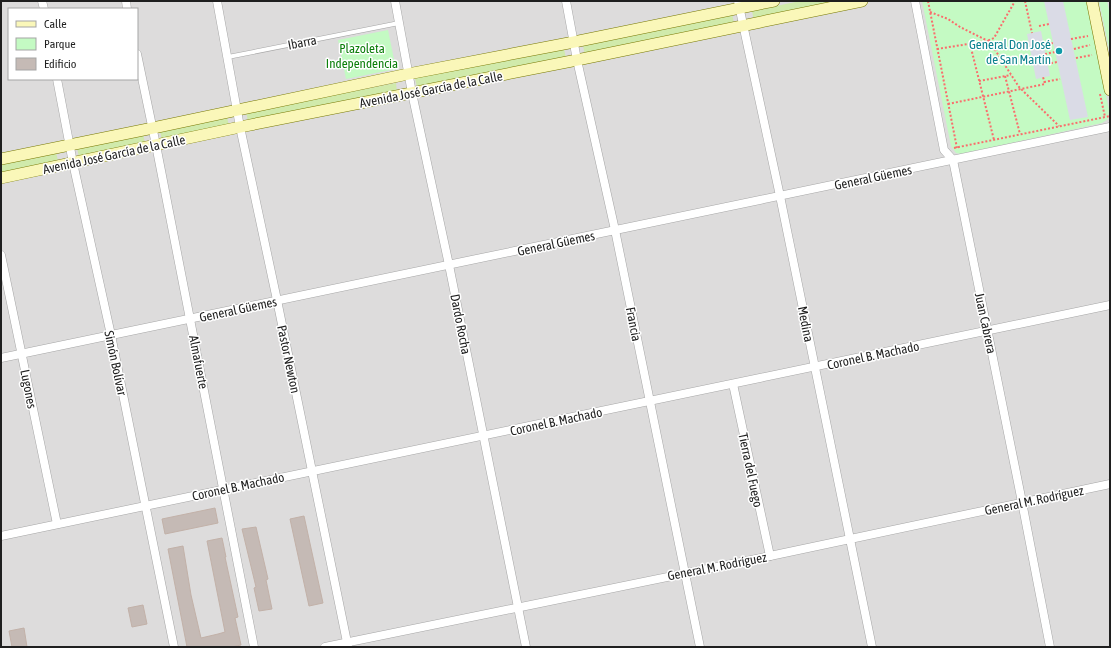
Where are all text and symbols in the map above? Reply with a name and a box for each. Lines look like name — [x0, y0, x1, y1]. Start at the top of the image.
legend — [8, 8, 138, 80]
text: Calle — [44, 17, 67, 31]
street label: Ibarra — [286, 32, 318, 53]
text: Parque — [44, 37, 76, 51]
place label: General Don José de San Martín — [969, 37, 1051, 67]
park label: Plazoleta Independencia — [326, 41, 398, 71]
marker: General Don José de San Martín — [1054, 46, 1064, 56]
text: Edificio — [44, 57, 77, 71]
street label: Avenida José García de la Calle — [358, 68, 504, 111]
street label: Avenida José García de la Calle — [41, 132, 187, 177]
street label: General Güemes — [833, 162, 914, 193]
street label: General Güemes — [516, 228, 597, 259]
street label: Juan Cabrera — [972, 291, 999, 355]
street label: Dardo Rocha — [447, 293, 474, 355]
street label: General Güemes — [198, 294, 279, 325]
street label: Medina — [795, 305, 816, 343]
street label: Francia — [623, 306, 644, 343]
street label: Pastor Newton — [274, 324, 303, 395]
street label: Simón Bolívar — [101, 329, 130, 397]
street label: Almafuerte — [186, 334, 211, 390]
street label: Coronel B. Machado — [826, 338, 921, 373]
street label: Lugones — [17, 368, 40, 410]
street label: Coronel B. Machado — [509, 404, 604, 439]
street label: Tierra del Fuego — [735, 432, 766, 509]
street label: Coronel B. Machado — [191, 469, 286, 504]
street label: General M. Rodríguez — [983, 483, 1085, 518]
street label: General M. Rodríguez — [666, 549, 768, 583]

